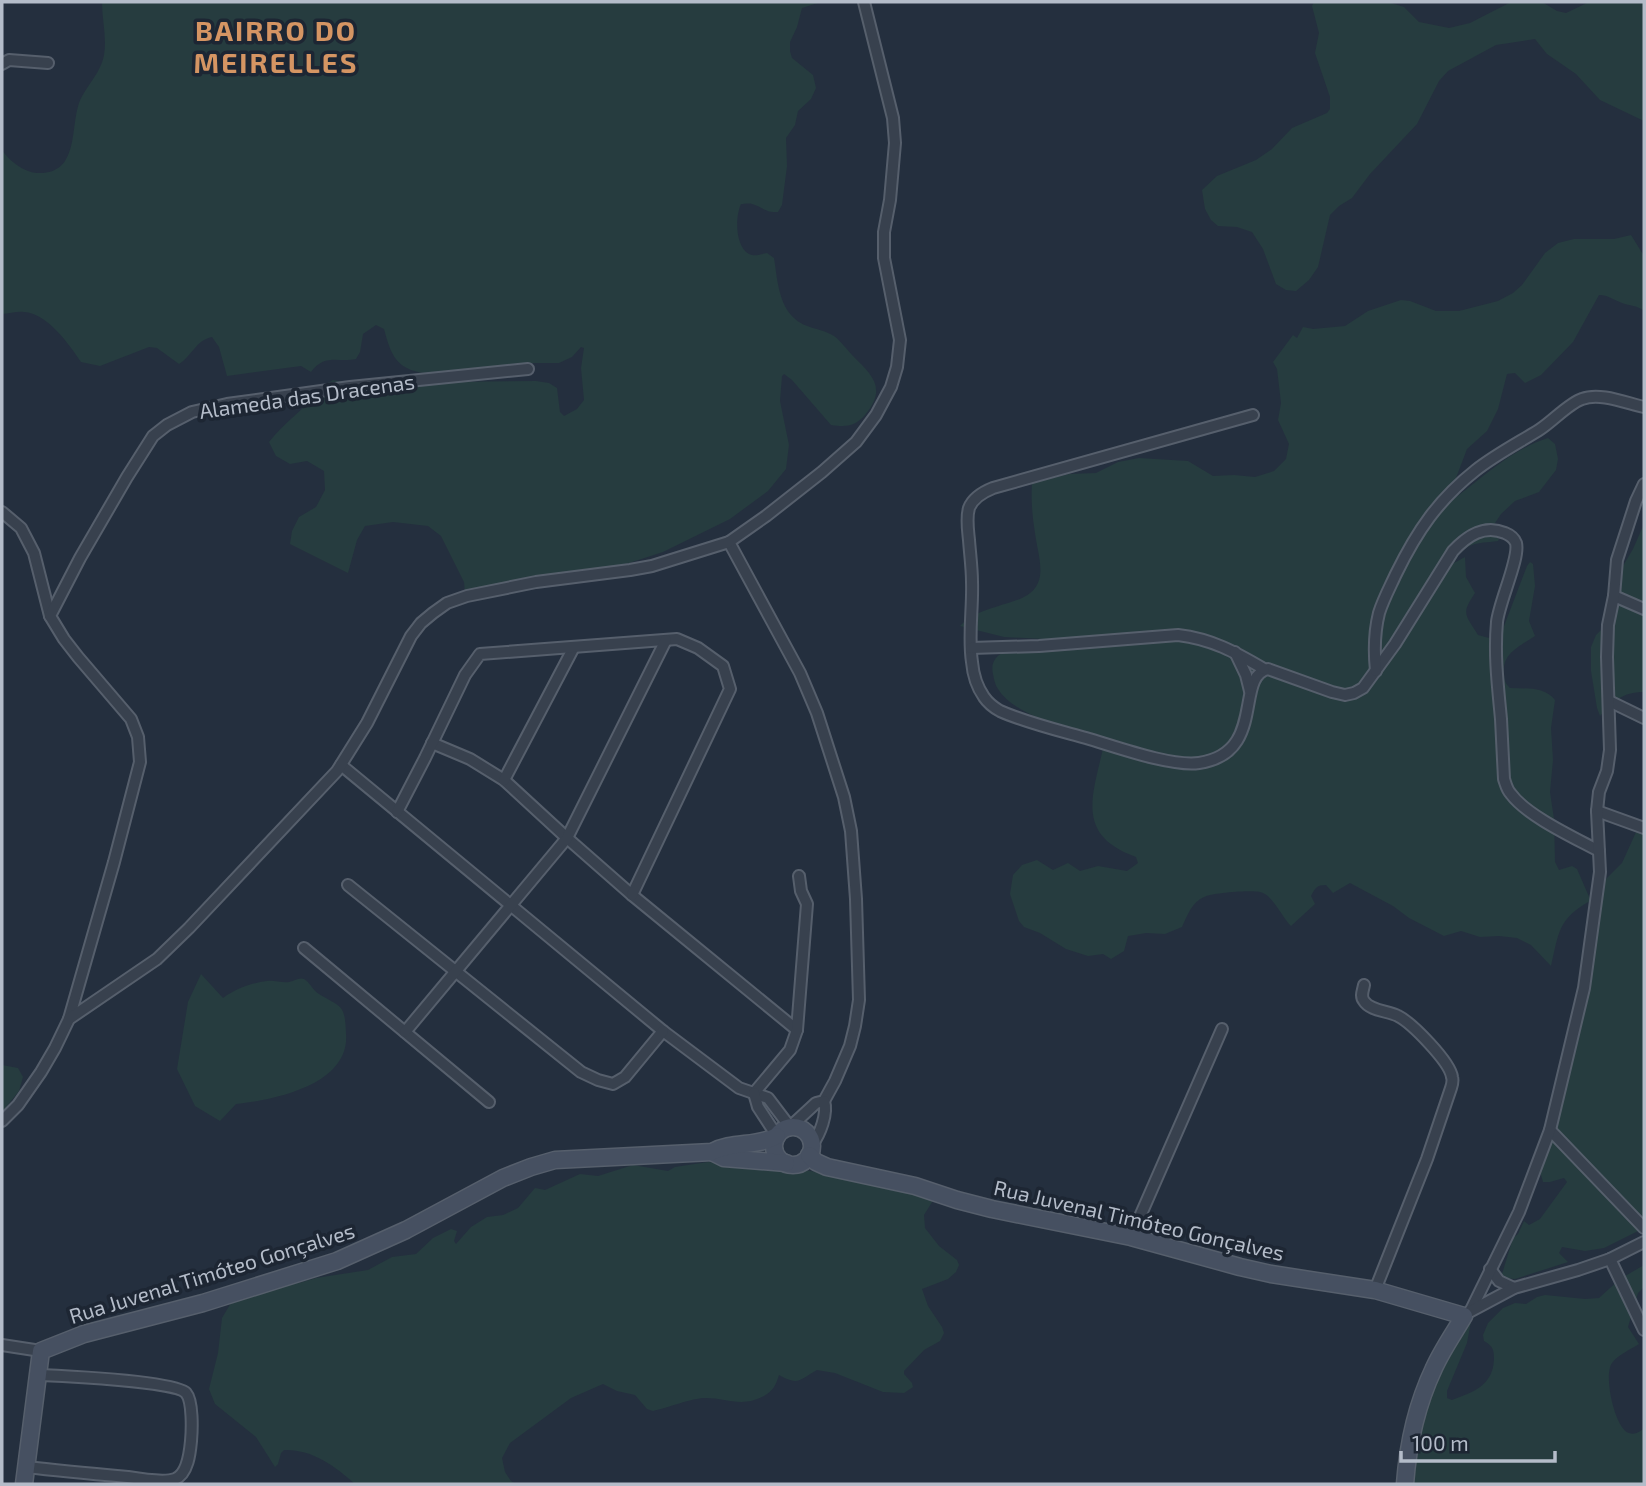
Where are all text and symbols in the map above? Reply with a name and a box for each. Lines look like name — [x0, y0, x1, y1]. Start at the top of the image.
district label: BAIRRO DO MEIRELLES — [194, 13, 358, 79]
street label: Alameda das Dracenas — [197, 368, 416, 423]
street label: Rua Juvenal Timóteo Gonçalves — [991, 1174, 1287, 1267]
street label: Rua Juvenal Timóteo Gonçalves — [66, 1217, 358, 1330]
scale bar — [1401, 1420, 1555, 1464]
text: 100 m — [1412, 1430, 1469, 1455]

